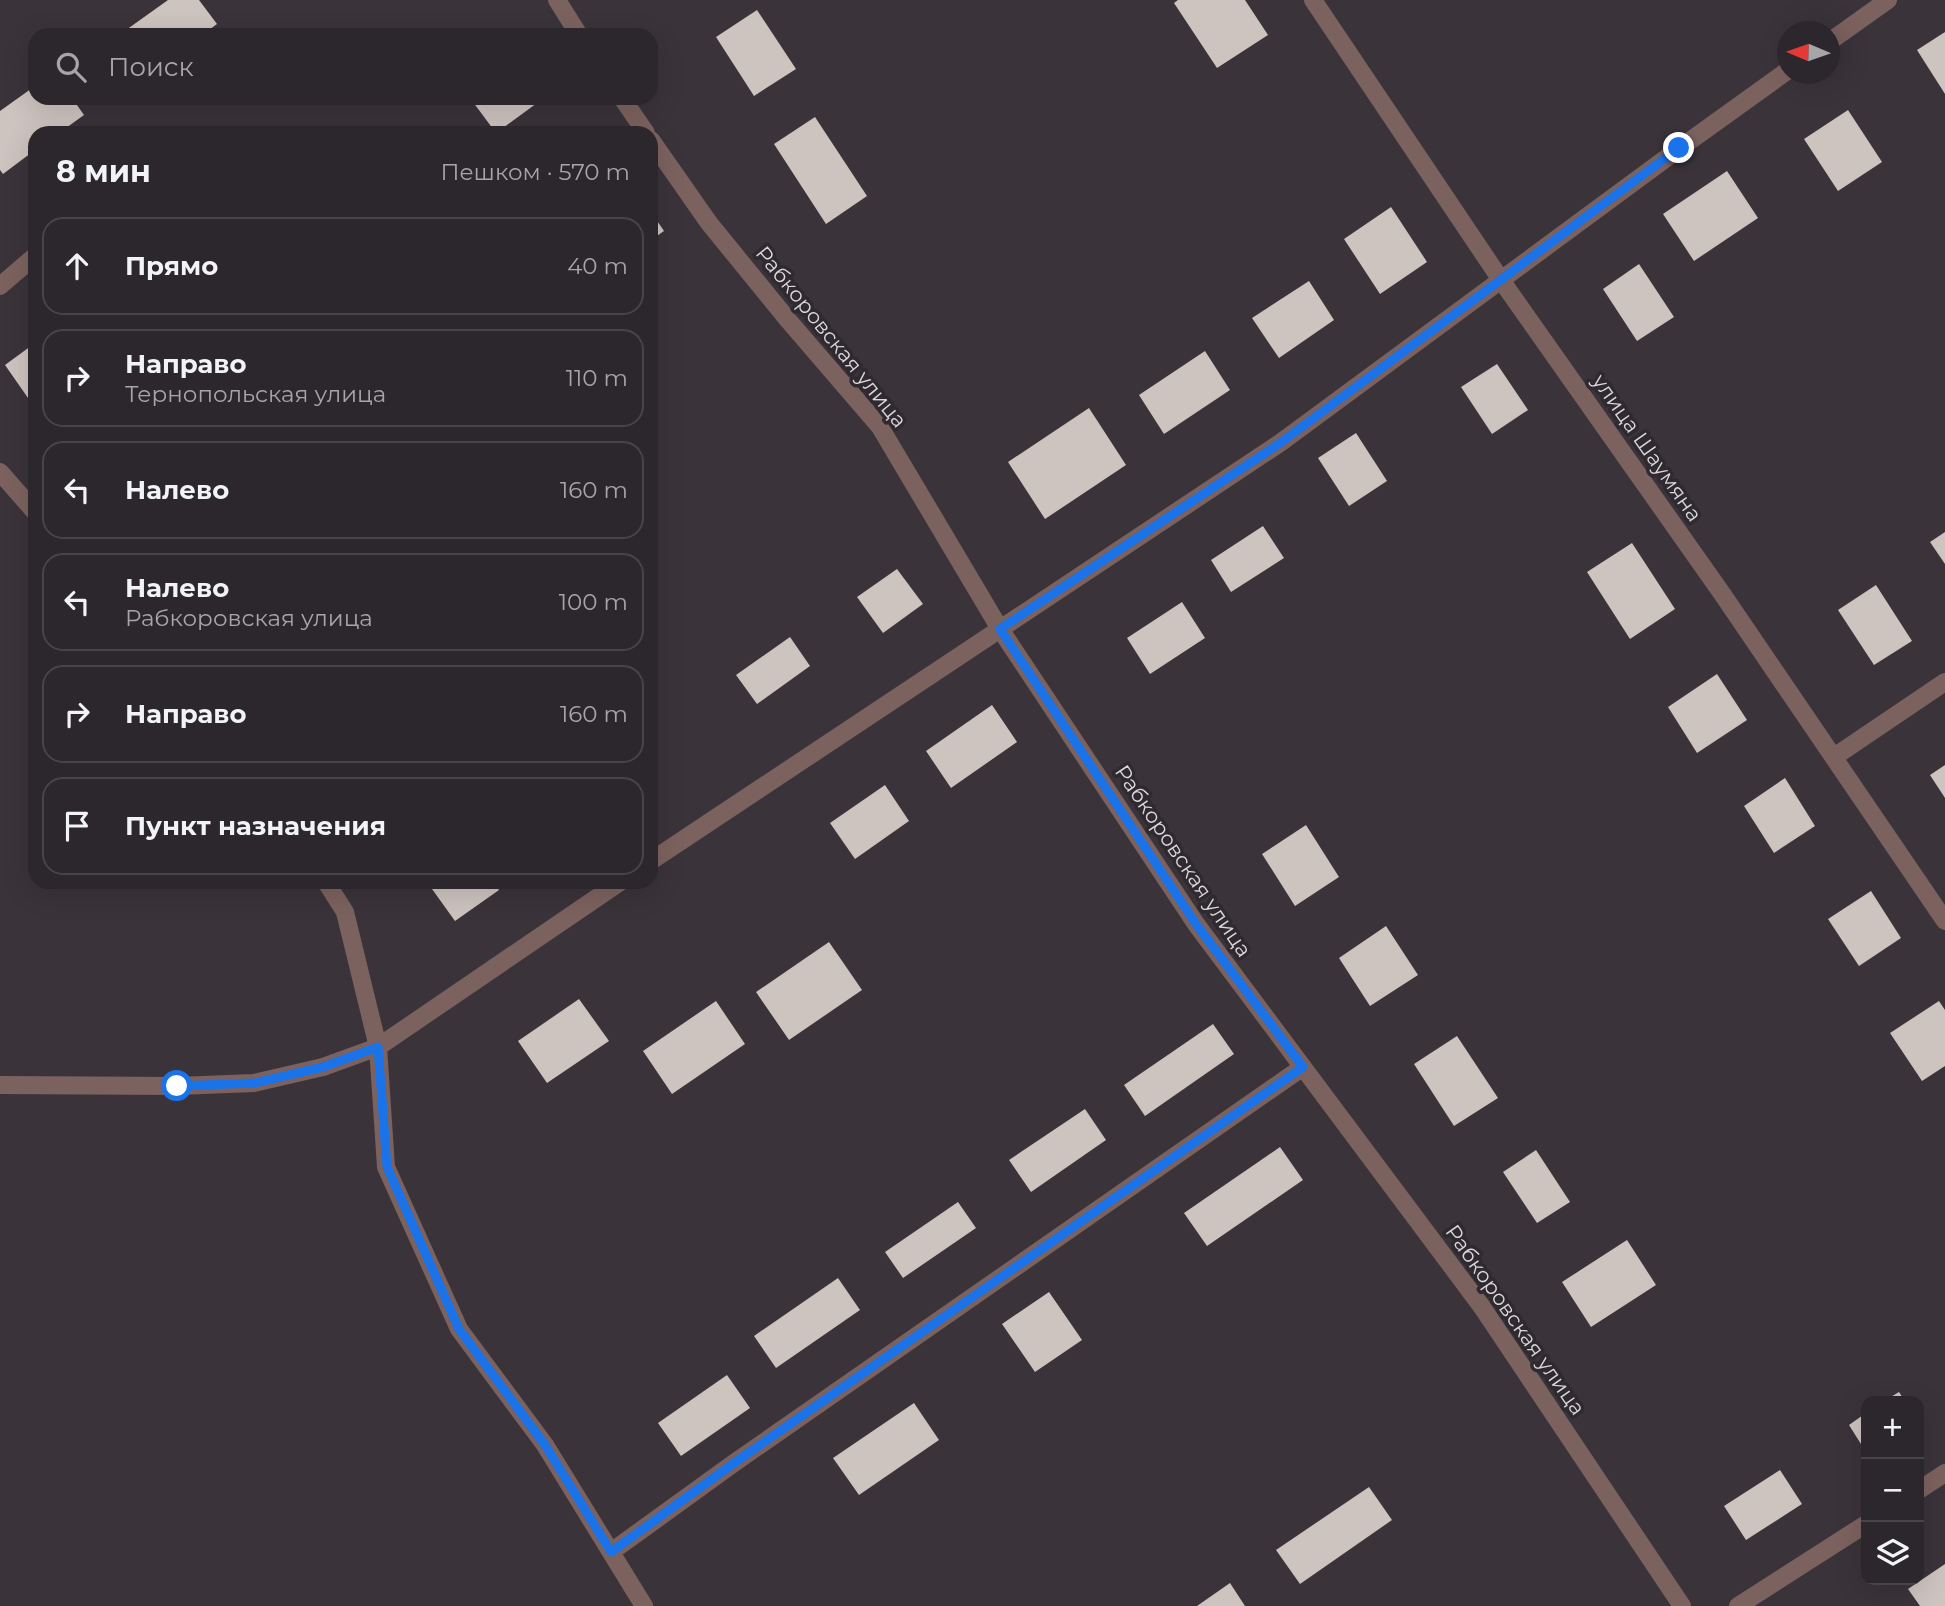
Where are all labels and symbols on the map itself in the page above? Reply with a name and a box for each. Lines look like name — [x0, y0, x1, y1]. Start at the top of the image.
north arrow — [1777, 21, 1840, 84]
route end — [1663, 132, 1694, 163]
street label: Рабкоровская улица — [750, 241, 912, 432]
street label: улица Шаумяна — [1587, 369, 1707, 526]
street label: Рабкоровская улица — [1110, 760, 1257, 961]
route start — [161, 1070, 192, 1101]
street label: Рабкоровская улица — [1440, 1220, 1591, 1420]

